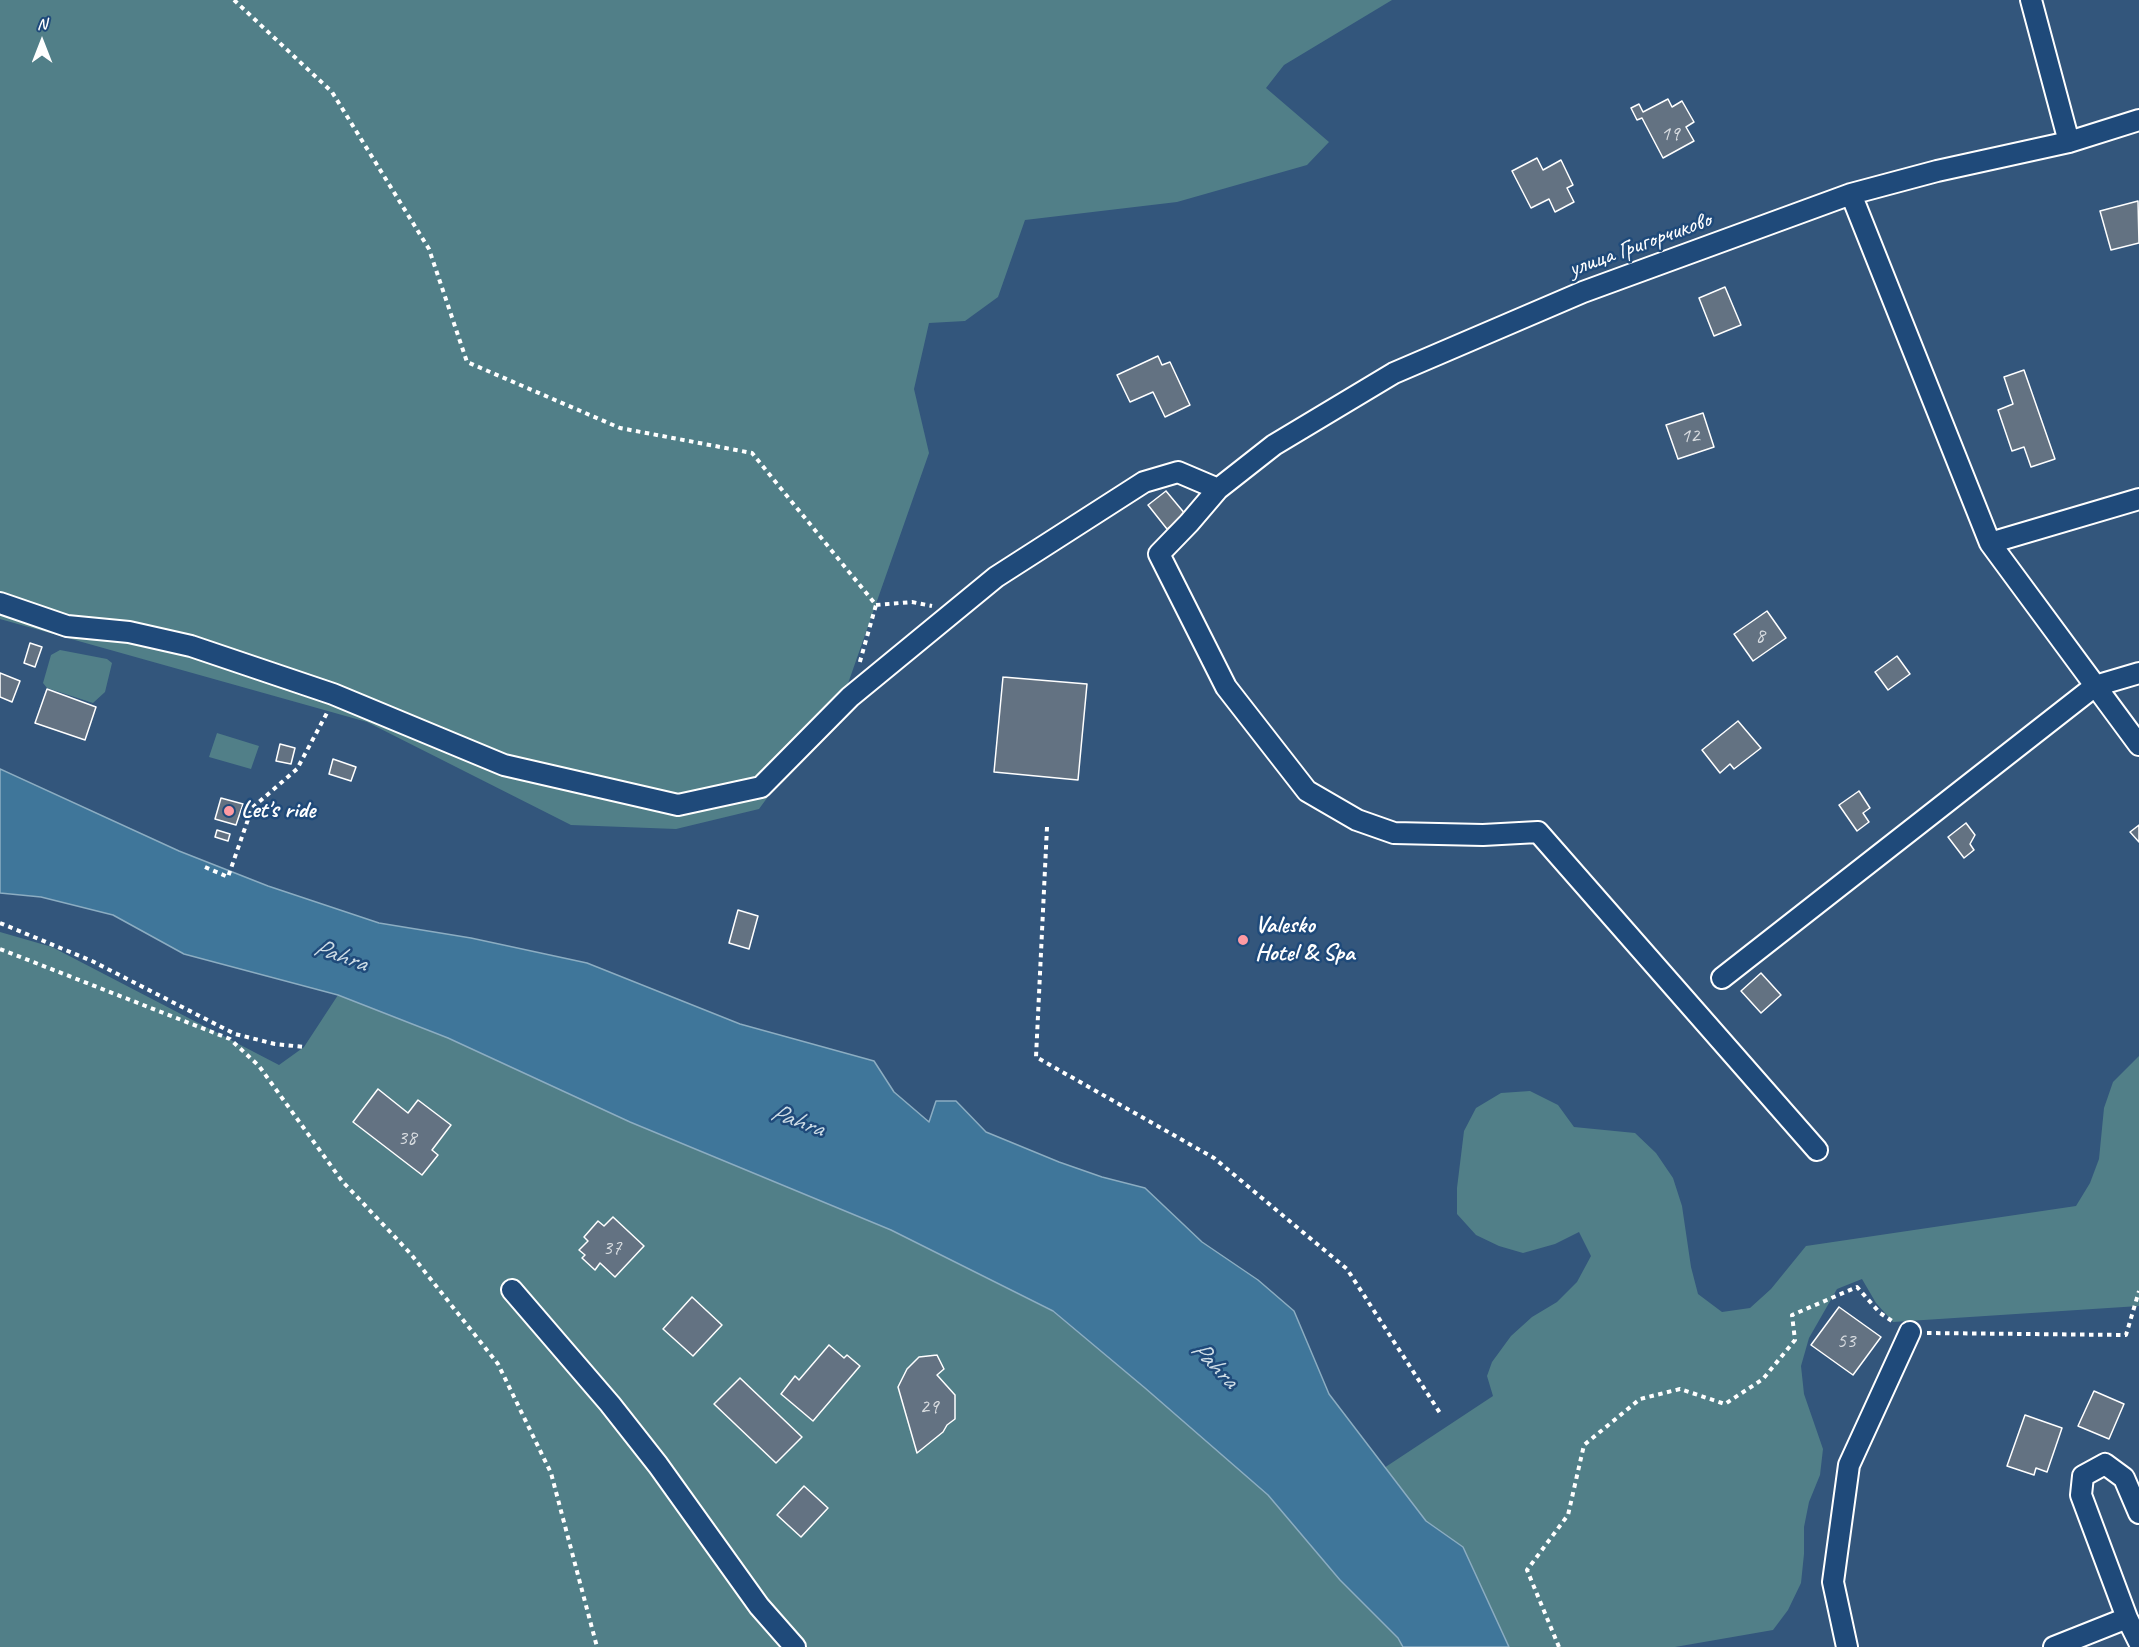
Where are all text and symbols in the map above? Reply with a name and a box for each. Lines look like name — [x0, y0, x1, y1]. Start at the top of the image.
north arrow — [12, 12, 72, 72]
text: N — [37, 14, 47, 34]
house number: 19 — [1661, 121, 1679, 147]
street label: улица Григорчиково — [1565, 206, 1715, 284]
house number: 12 — [1681, 423, 1699, 449]
house number: 8 — [1755, 623, 1765, 649]
place label: Let's ride — [241, 797, 315, 825]
marker: Let's ride — [222, 804, 236, 818]
place label: Valesko Hotel & Spa — [1255, 912, 1355, 968]
water label: Pahra — [309, 932, 371, 980]
marker: Valesko Hotel & Spa — [1236, 933, 1250, 947]
water label: Pahra — [766, 1097, 828, 1145]
house number: 38 — [398, 1125, 416, 1151]
house number: 37 — [603, 1235, 621, 1261]
house number: 53 — [1837, 1328, 1855, 1354]
water label: Pahra — [1184, 1335, 1244, 1395]
house number: 29 — [920, 1394, 938, 1420]

